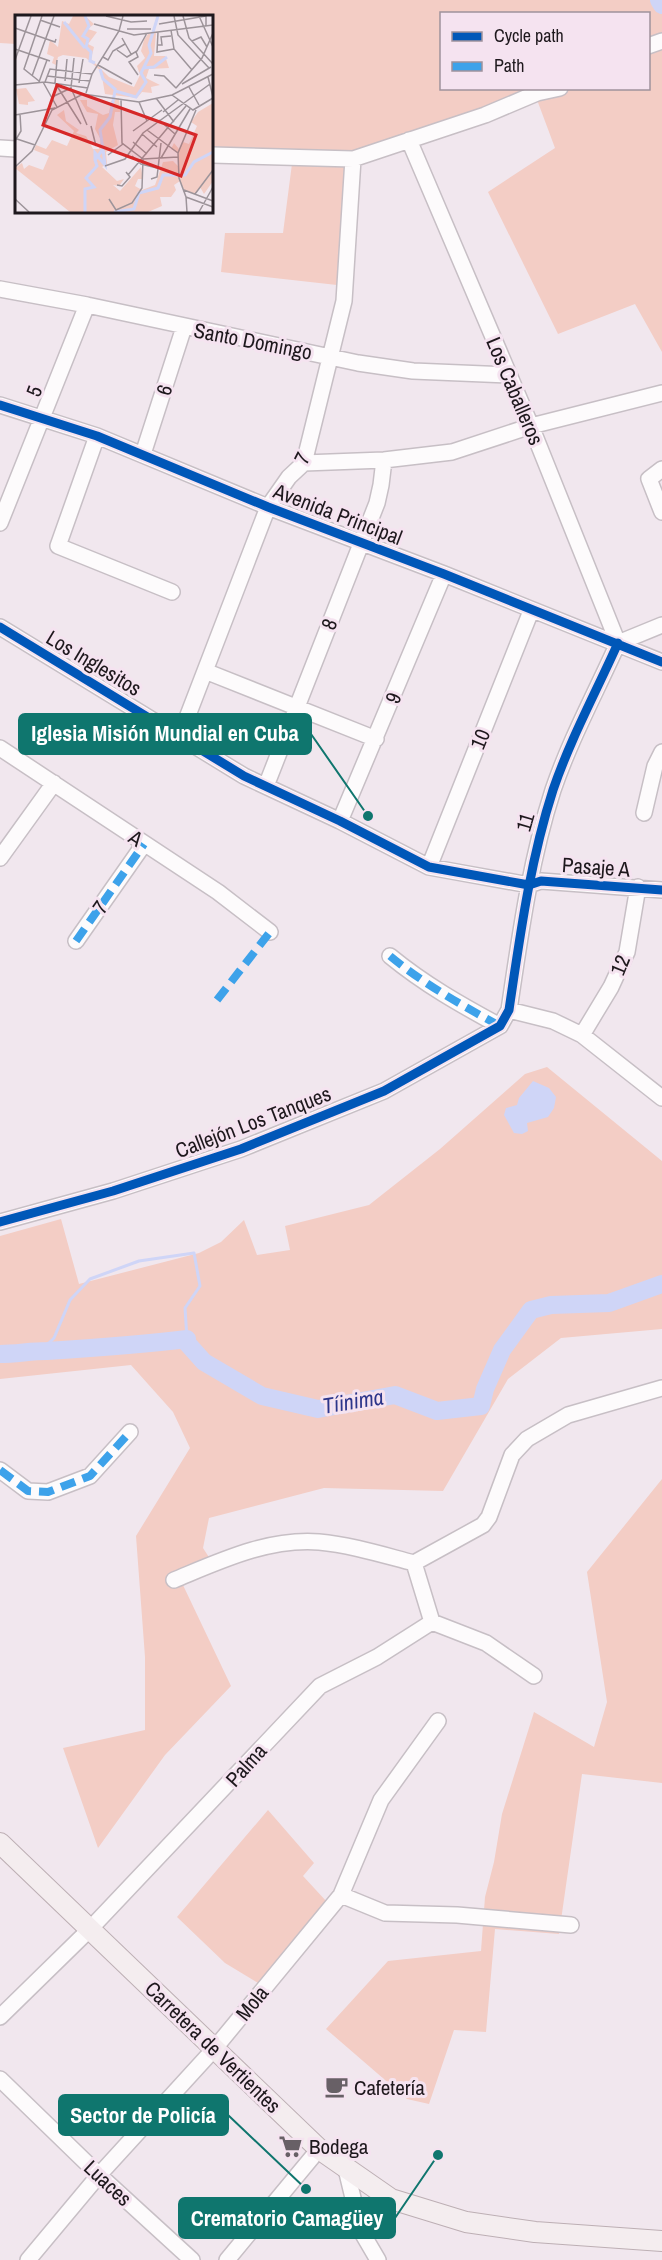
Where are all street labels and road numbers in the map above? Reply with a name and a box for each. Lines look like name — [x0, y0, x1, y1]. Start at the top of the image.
street label: Santo Domingo — [191, 315, 315, 367]
street label: Los Caballeros — [479, 332, 551, 450]
street label: 5 — [19, 381, 49, 401]
street label: 6 — [149, 381, 179, 399]
street label: 7 — [287, 447, 317, 469]
street label: Avenida Principal — [269, 476, 407, 552]
street label: 8 — [314, 614, 344, 634]
street label: Los Inglesitos — [41, 623, 147, 703]
street label: 9 — [378, 688, 408, 708]
street label: 10 — [463, 725, 497, 753]
street label: 11 — [509, 809, 542, 835]
street label: A — [122, 822, 149, 854]
street label: Pasaje A — [561, 850, 631, 884]
street label: 7 — [85, 895, 115, 919]
street label: 12 — [603, 951, 637, 979]
street label: Callejón Los Tanques — [171, 1079, 335, 1165]
street label: Palma — [219, 1737, 273, 1793]
street label: Carretera de Vertientes — [139, 1974, 287, 2120]
street label: Mola — [229, 1979, 275, 2027]
street label: Luaces — [78, 2153, 138, 2213]

